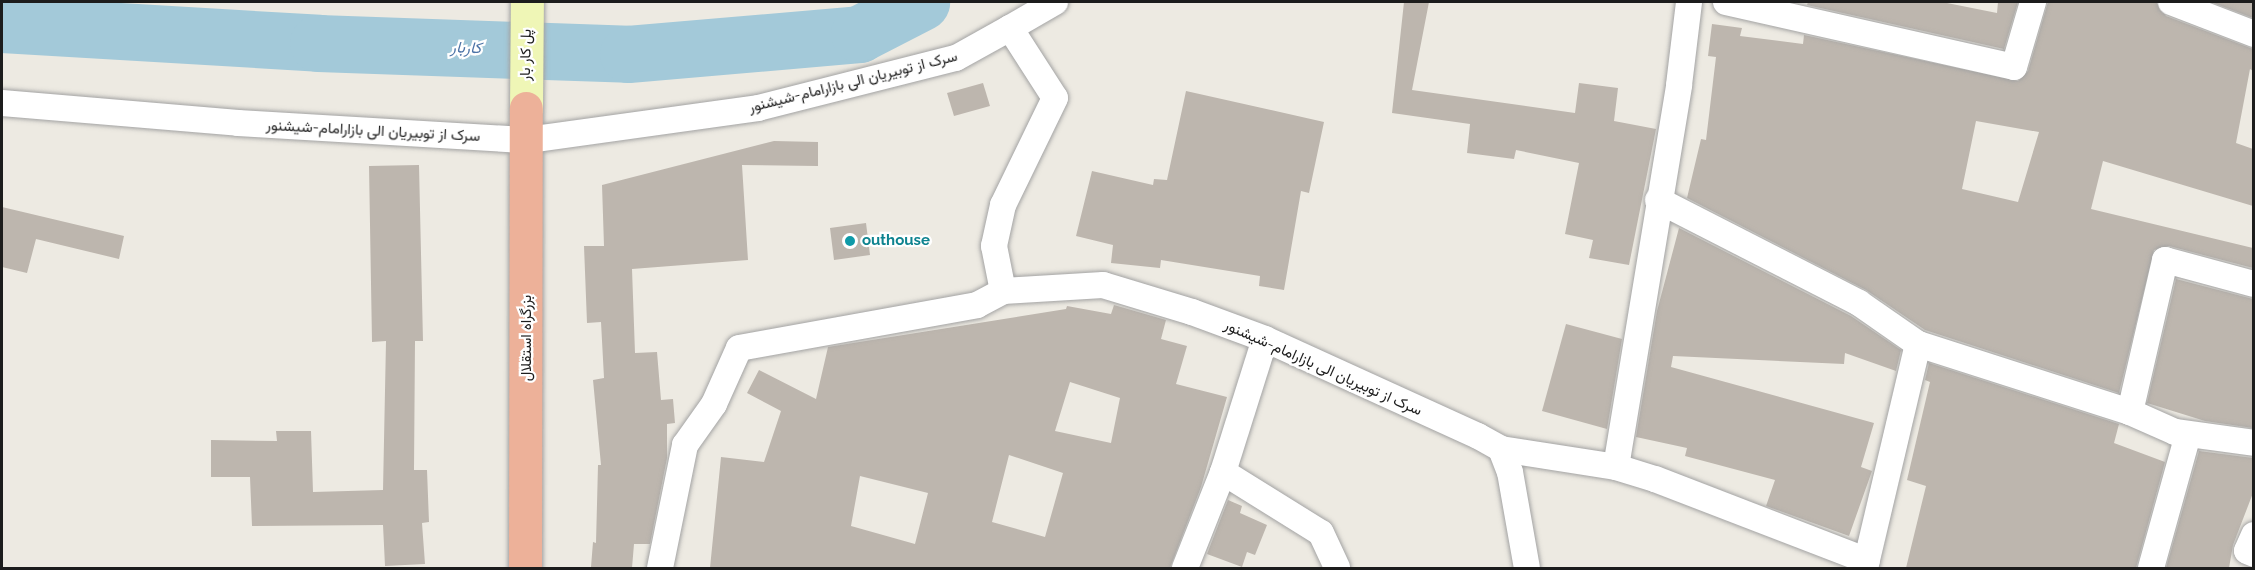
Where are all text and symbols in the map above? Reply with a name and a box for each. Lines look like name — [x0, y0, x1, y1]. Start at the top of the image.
street label: پل کار بار — [517, 29, 535, 81]
water label: کاربار — [450, 38, 482, 58]
street label: سرک از توبیریان الی بازارامام-شیشنور — [747, 47, 959, 117]
street label: سرک از توبیریان الی بازارامام-شیشنور — [265, 116, 481, 146]
place label: outhouse — [862, 232, 930, 250]
marker: outhouse — [843, 234, 857, 248]
street label: بزرگراه استقلال — [518, 295, 536, 381]
street label: سرک از توبیریان الی بازارامام-شیشنور — [1221, 316, 1425, 420]

